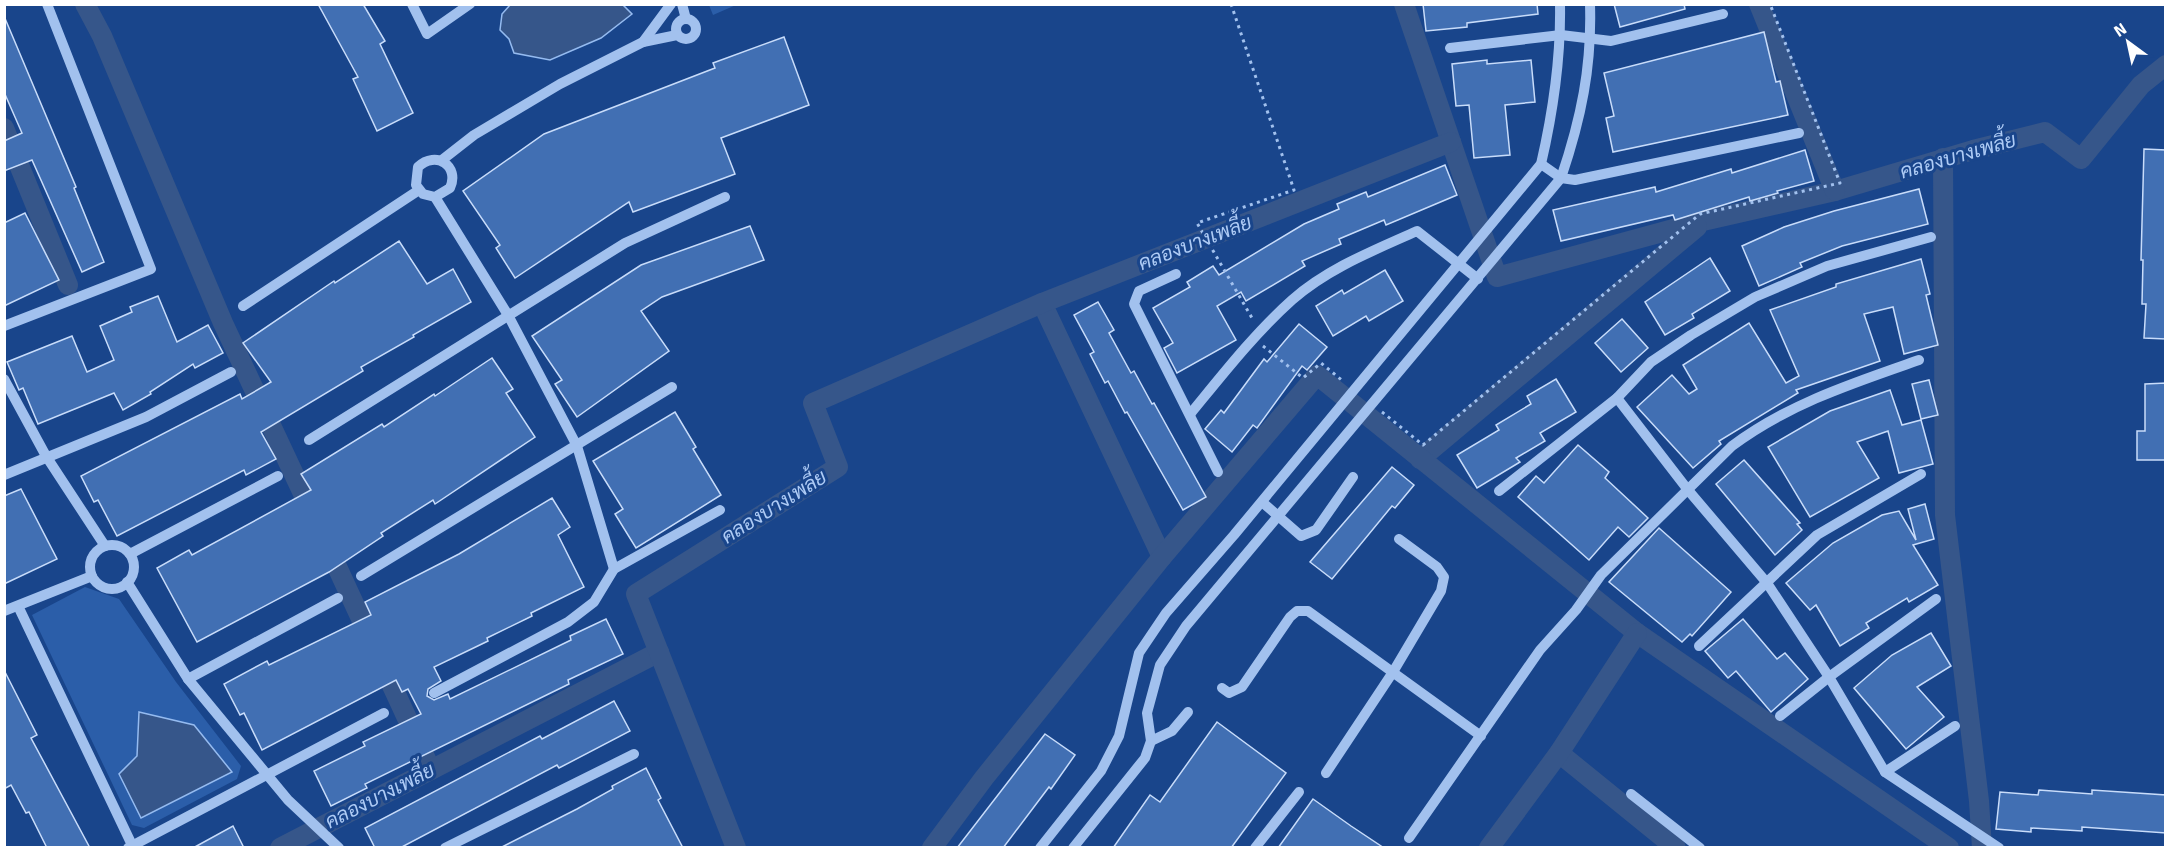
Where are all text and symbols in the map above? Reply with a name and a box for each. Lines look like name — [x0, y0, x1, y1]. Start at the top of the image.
north arrow — [2098, 12, 2158, 72]
text: N — [2110, 19, 2130, 42]
water label: คลองบางเพลี้ย — [1895, 122, 2020, 185]
water label: คลองบางเพลี้ย — [1132, 204, 1256, 276]
water label: คลองบางเพลี้ย — [713, 459, 832, 549]
water label: คลองบางเพลี้ย — [318, 752, 440, 834]

